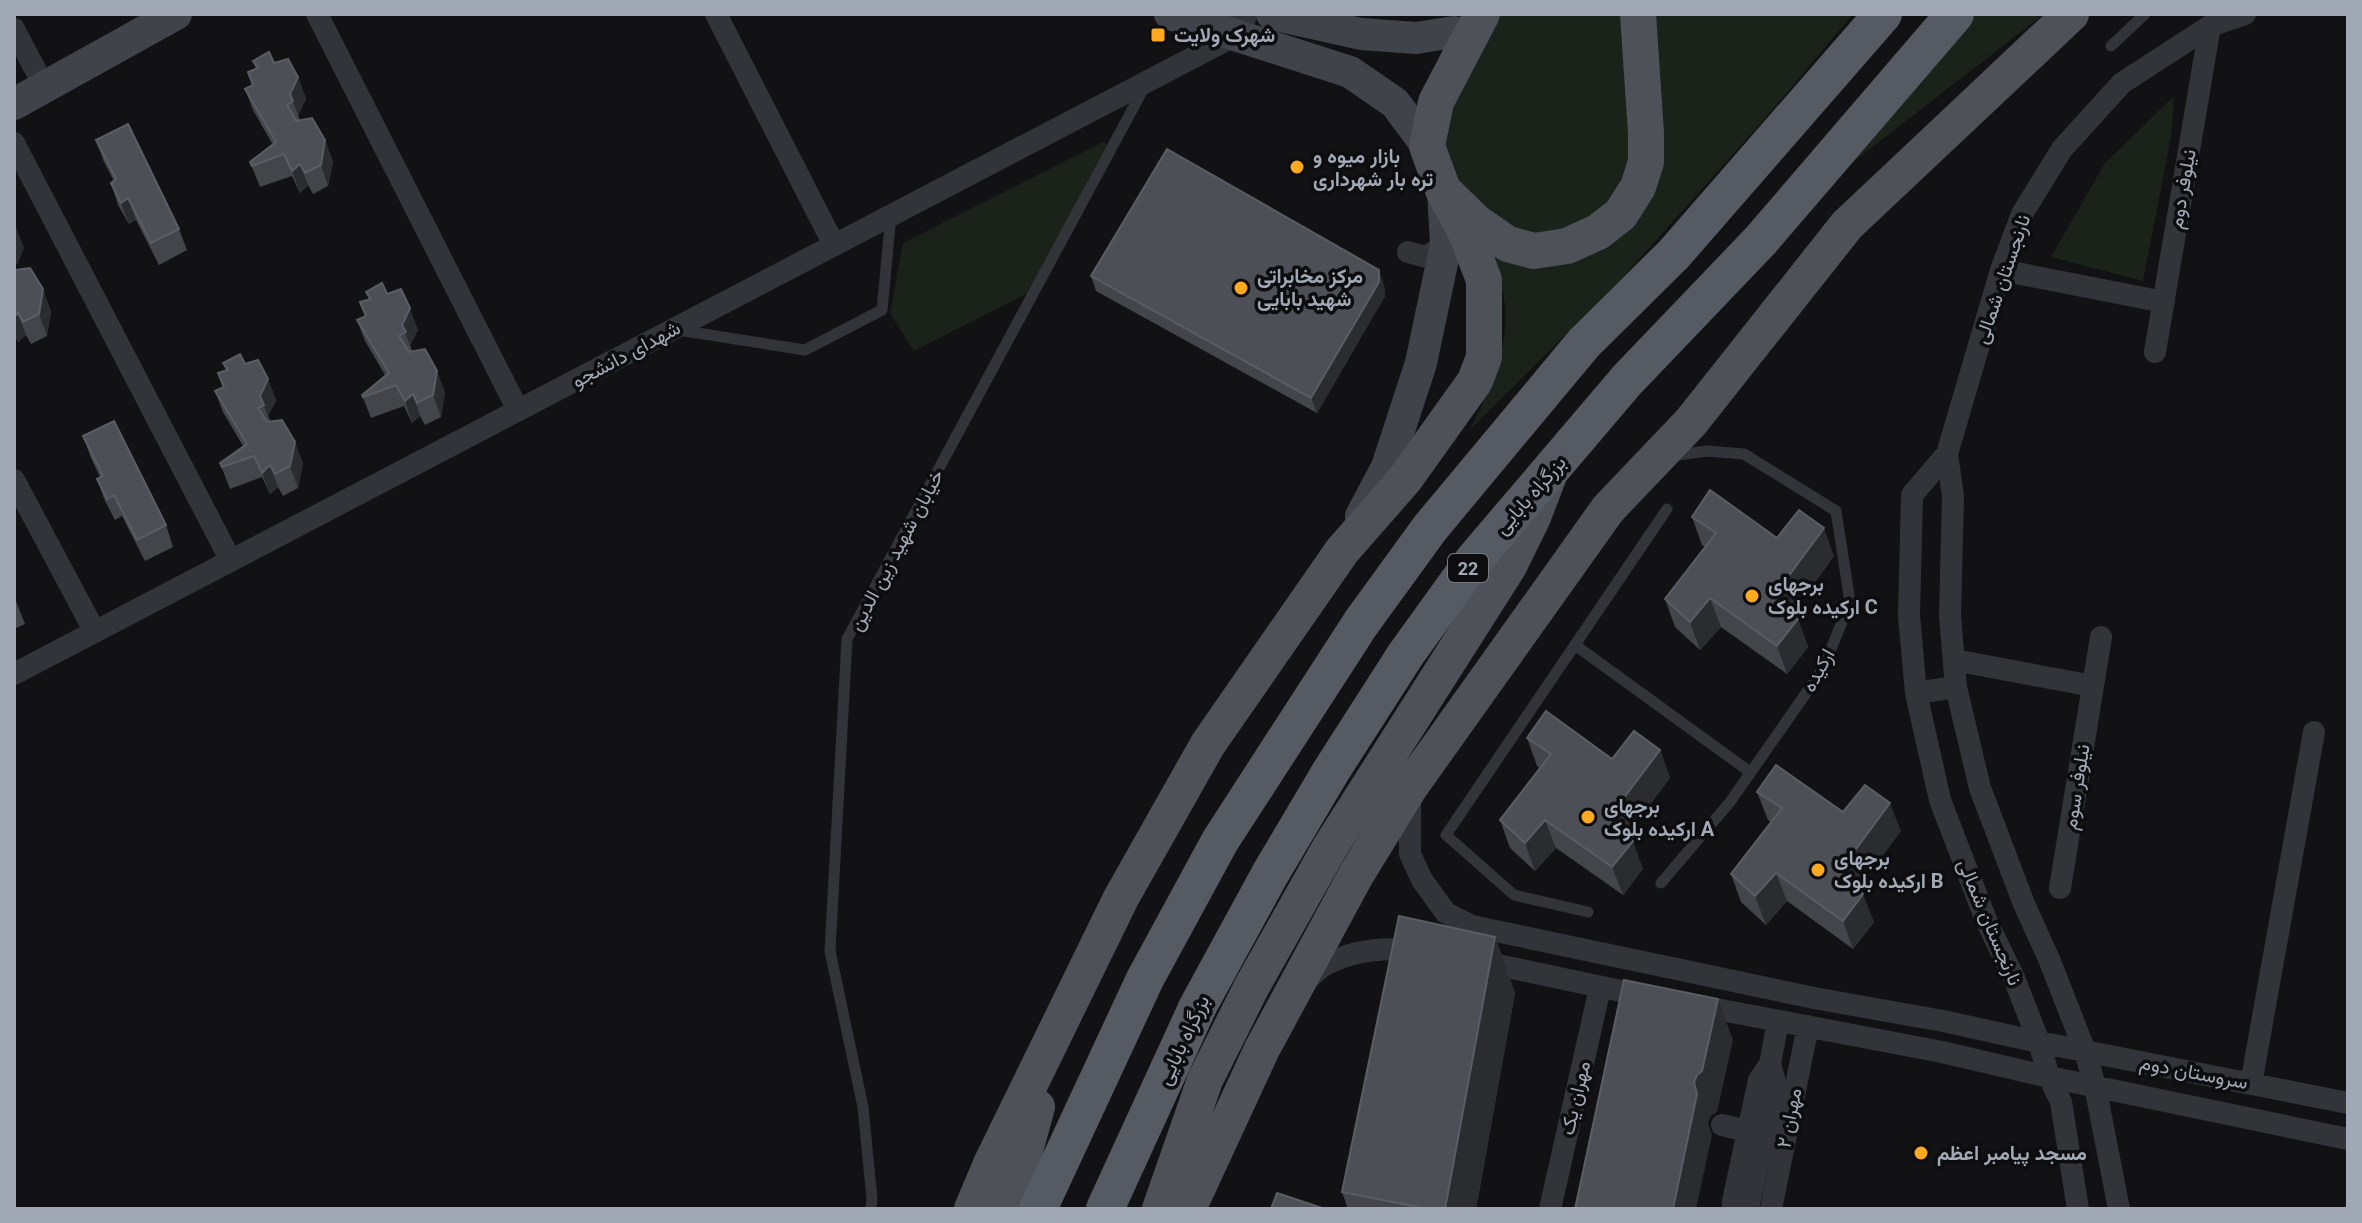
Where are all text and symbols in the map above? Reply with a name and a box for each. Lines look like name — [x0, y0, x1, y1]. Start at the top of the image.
place label: شهرک ولایت — [1174, 23, 1275, 48]
marker: شهرک ولایت — [1149, 26, 1167, 44]
place label: بازار میوه و تره بار شهرداری — [1313, 144, 1433, 192]
street label: نیلوفر دوم — [2163, 147, 2202, 231]
marker: بازار میوه و تره بار شهرداری — [1288, 158, 1306, 176]
street label: نارنجستان شمالی — [1969, 211, 2036, 347]
place label: مرکز مخابراتی شهید بابایی — [1257, 264, 1363, 312]
marker: مرکز مخابراتی شهید بابایی — [1232, 279, 1250, 297]
street label: شهدای دانشجو — [568, 315, 685, 394]
street label: بزرگراه بابایی — [1489, 451, 1572, 540]
street label: خیابان شهید زین الدین — [843, 465, 950, 635]
road number: 22 — [1448, 554, 1488, 582]
place label: برجهای ارکیده بلوک C — [1768, 572, 1878, 620]
marker: برجهای ارکیده بلوک C — [1743, 587, 1761, 605]
street label: ارکیده — [1796, 644, 1840, 696]
street label: نیلوفر سوم — [2057, 742, 2096, 832]
place label: برجهای ارکیده بلوک A — [1604, 794, 1715, 842]
marker: برجهای ارکیده بلوک A — [1579, 808, 1597, 826]
place label: برجهای ارکیده بلوک B — [1834, 846, 1944, 894]
street label: نارنجستان شمالی — [1952, 855, 2027, 989]
marker: برجهای ارکیده بلوک B — [1809, 861, 1827, 879]
street label: بزرگراه بابایی — [1152, 991, 1215, 1089]
street label: سروستان دوم — [2138, 1050, 2250, 1095]
street label: مهران یک — [1555, 1059, 1596, 1138]
street label: مهران ۲ — [1771, 1086, 1808, 1150]
place label: مسجد پیامبر اعظم — [1937, 1141, 2087, 1167]
marker: مسجد پیامبر اعظم — [1912, 1144, 1930, 1162]

